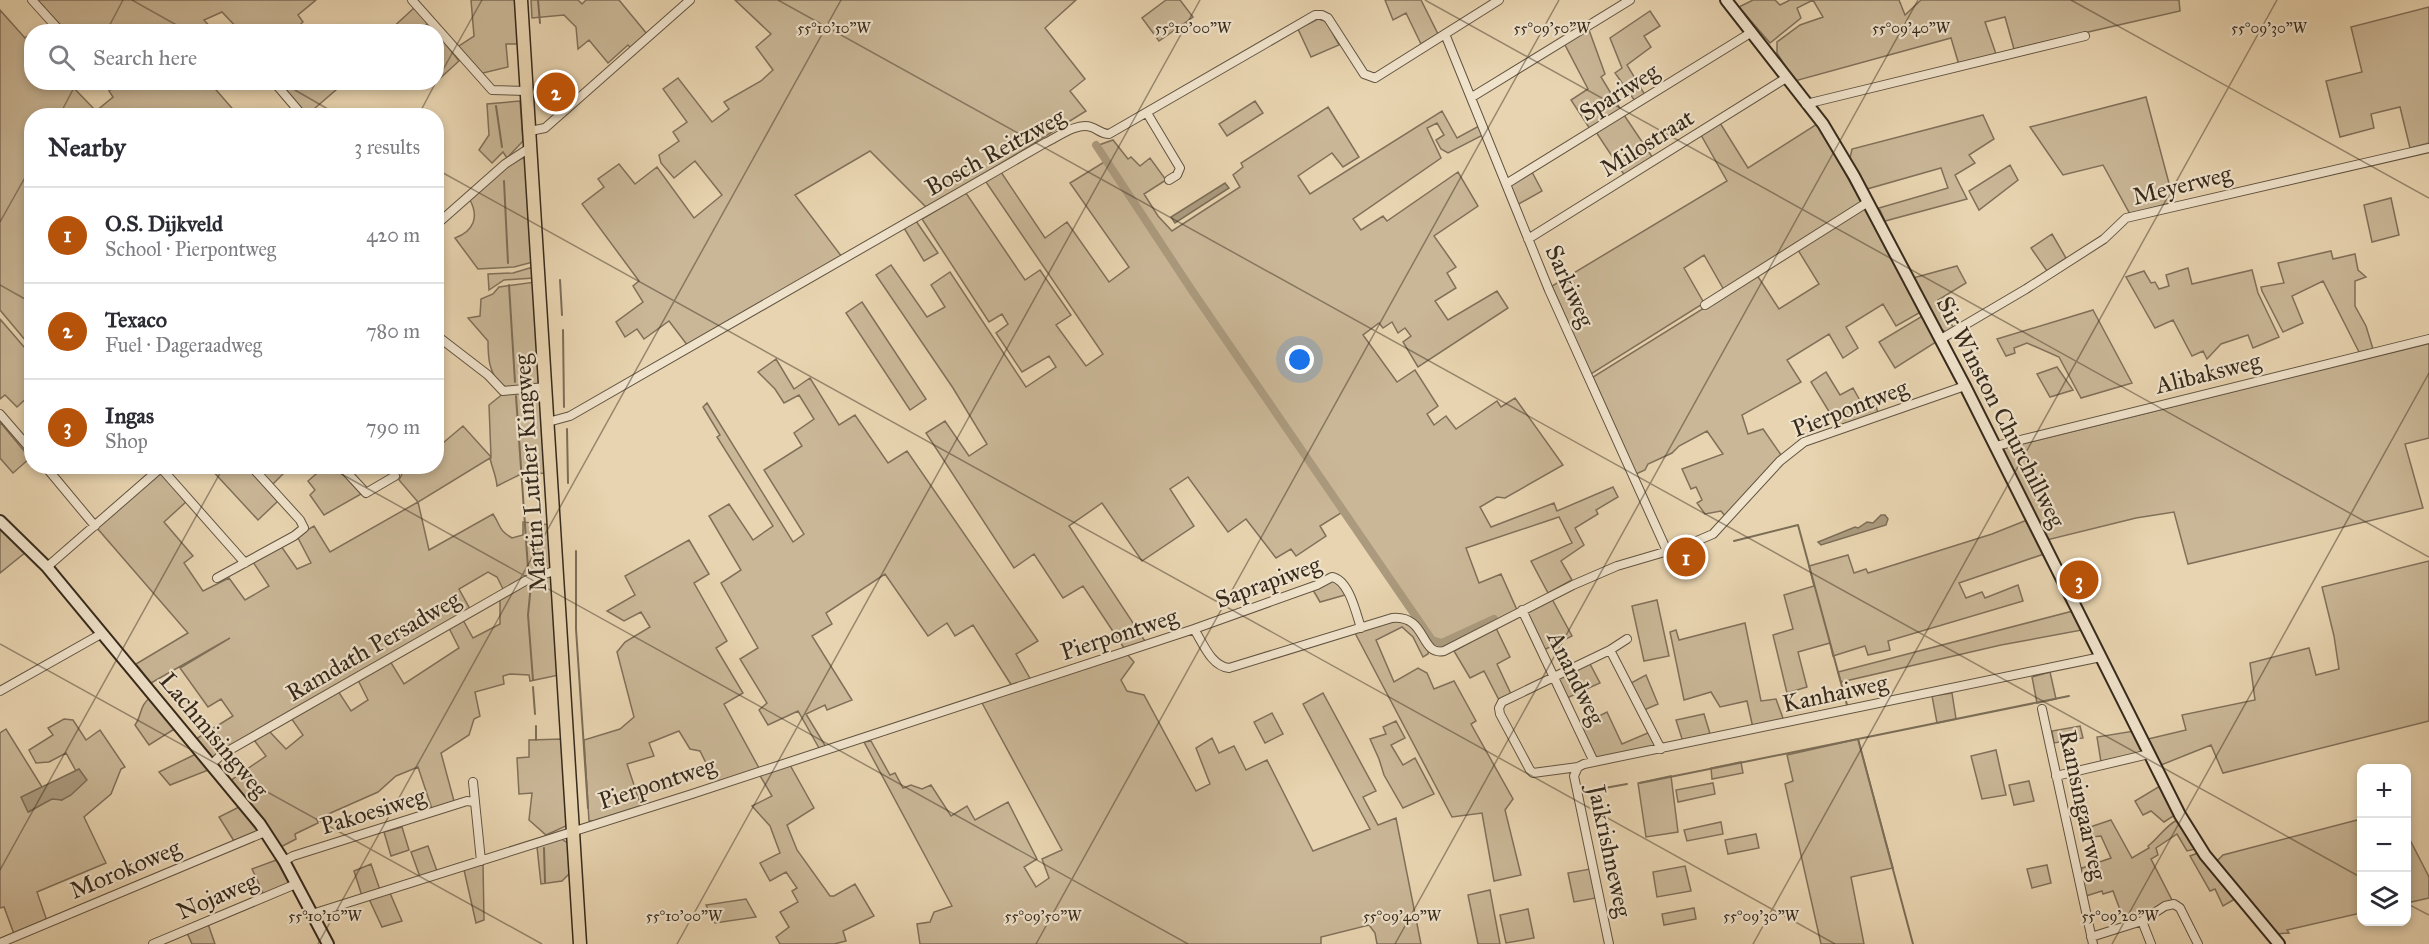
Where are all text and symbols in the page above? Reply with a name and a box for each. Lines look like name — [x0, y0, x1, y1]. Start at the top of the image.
text: 55°10'10"W — [797, 19, 872, 37]
text: 55°10'00"W — [1155, 19, 1232, 37]
text: 55°09'50"W — [1514, 19, 1591, 37]
text: 55°09'40"W — [1872, 19, 1951, 37]
text: 55°09'30"W — [2231, 19, 2308, 37]
search box — [24, 24, 444, 90]
icon: search — [45, 41, 78, 74]
text: Search here — [93, 44, 197, 71]
street label: Spariweg — [1574, 56, 1665, 128]
pin: 2 — [536, 70, 576, 115]
street label: Bosch Reitzweg — [920, 101, 1071, 203]
street label: Milostraat — [1595, 102, 1700, 184]
text: Nearby — [48, 131, 126, 163]
text: 3 results — [354, 135, 420, 159]
street label: Meyerweg — [2129, 158, 2236, 212]
text: O.S. Dijkveld — [105, 210, 223, 237]
text: 1 — [64, 223, 71, 247]
text: 420 m — [366, 223, 420, 247]
text: School · Pierpontweg — [105, 237, 276, 261]
street label: Sarkiweg — [1539, 240, 1602, 333]
street label: Sir Winston Churchillweg — [1930, 291, 2073, 533]
text: Texaco — [105, 306, 167, 333]
text: 2 — [63, 319, 72, 343]
text: 780 m — [366, 319, 420, 343]
text: Fuel · Dageraadweg — [105, 333, 262, 357]
your location — [1285, 345, 1314, 374]
street label: Alibaksweg — [2151, 345, 2265, 401]
street label: Martin Luther Kingweg — [507, 352, 553, 593]
street label: Pierpontweg — [1788, 372, 1913, 444]
text: Ingas — [105, 402, 154, 429]
text: 3 — [64, 415, 72, 439]
text: 790 m — [366, 415, 420, 439]
text: Shop — [105, 429, 148, 453]
pin: 1 — [1666, 534, 1706, 580]
street label: Saprapiweg — [1211, 549, 1326, 615]
pin: 3 — [2060, 558, 2098, 602]
street label: Ramdath Persadweg — [281, 584, 466, 708]
street label: Pierpontweg — [1057, 601, 1182, 667]
street label: Anandweg — [1540, 625, 1612, 731]
street label: Lachmisingweg — [153, 666, 276, 804]
street label: Kanhaiweg — [1780, 667, 1891, 719]
street label: Ramsingaarweg — [2052, 727, 2114, 884]
street label: Pierpontweg — [595, 750, 720, 816]
map controls — [2357, 764, 2411, 926]
button: + — [2357, 764, 2411, 818]
street label: Jaikrishneweg — [1581, 779, 1639, 921]
street label: Pakoesiweg — [317, 781, 430, 841]
button: − — [2357, 818, 2411, 872]
street label: Morokoweg — [65, 832, 186, 906]
street label: Nojaweg — [172, 865, 263, 926]
button: layers — [2357, 872, 2411, 926]
text: 55°10'10"W — [288, 907, 363, 925]
text: 55°10'00"W — [646, 907, 723, 925]
text: 55°09'50"W — [1005, 907, 1082, 925]
text: 55°09'40"W — [1363, 907, 1442, 925]
text: 55°09'30"W — [1723, 907, 1800, 925]
text: 55°09'20"W — [2081, 907, 2159, 925]

